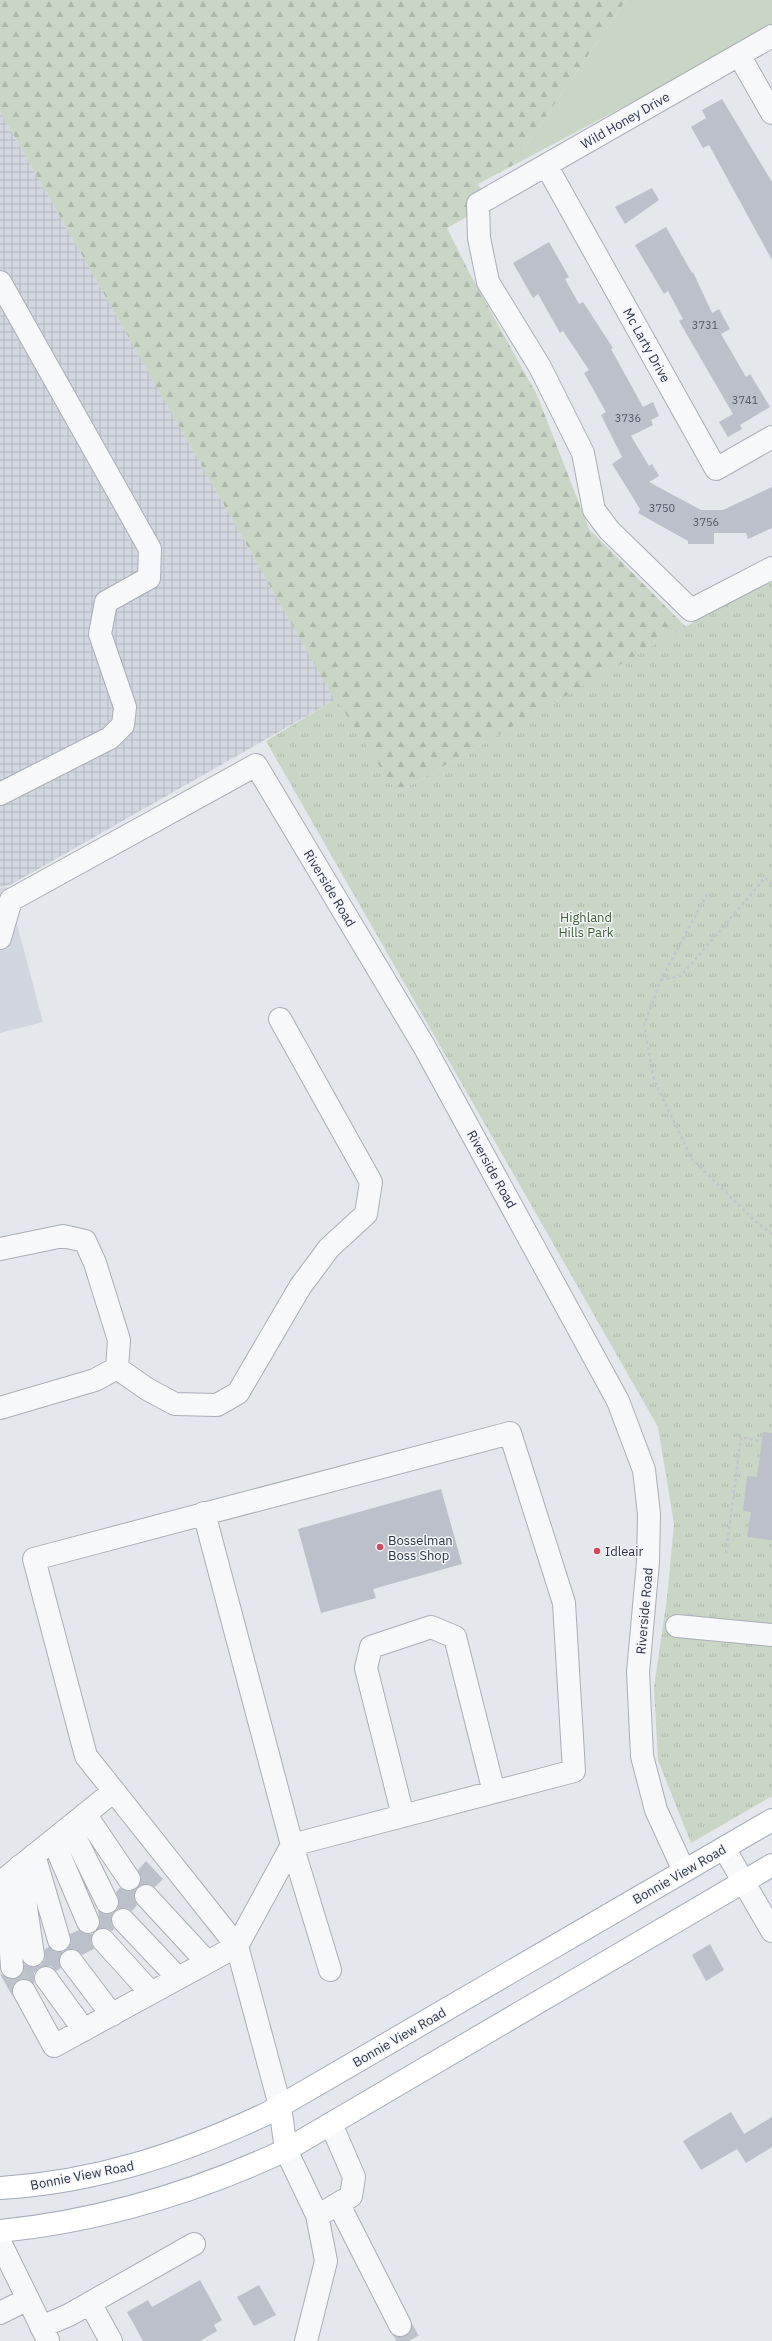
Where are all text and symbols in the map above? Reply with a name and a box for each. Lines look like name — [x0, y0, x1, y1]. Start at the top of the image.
street label: Wild Honey Drive — [578, 88, 673, 153]
street label: Mc Larty Drive — [619, 305, 674, 386]
house number: 3731 — [692, 318, 719, 332]
house number: 3741 — [732, 393, 759, 407]
house number: 3736 — [615, 411, 641, 425]
house number: 3750 — [649, 501, 675, 515]
house number: 3756 — [693, 515, 719, 529]
street label: Riverside Road — [300, 847, 359, 930]
park label: Highland Hills Park — [558, 909, 614, 941]
street label: Riverside Road — [463, 1127, 520, 1211]
place label: Bosselman Boss Shop — [388, 1532, 453, 1564]
marker: Bosselman Boss Shop — [375, 1542, 385, 1552]
place label: Idleair — [605, 1543, 644, 1560]
marker: Idleair — [592, 1546, 602, 1556]
street label: Riverside Road — [632, 1567, 657, 1655]
street label: Bonnie View Road — [629, 1841, 729, 1908]
street label: Bonnie View Road — [349, 2004, 449, 2071]
street label: Bonnie View Road — [29, 2157, 135, 2194]

